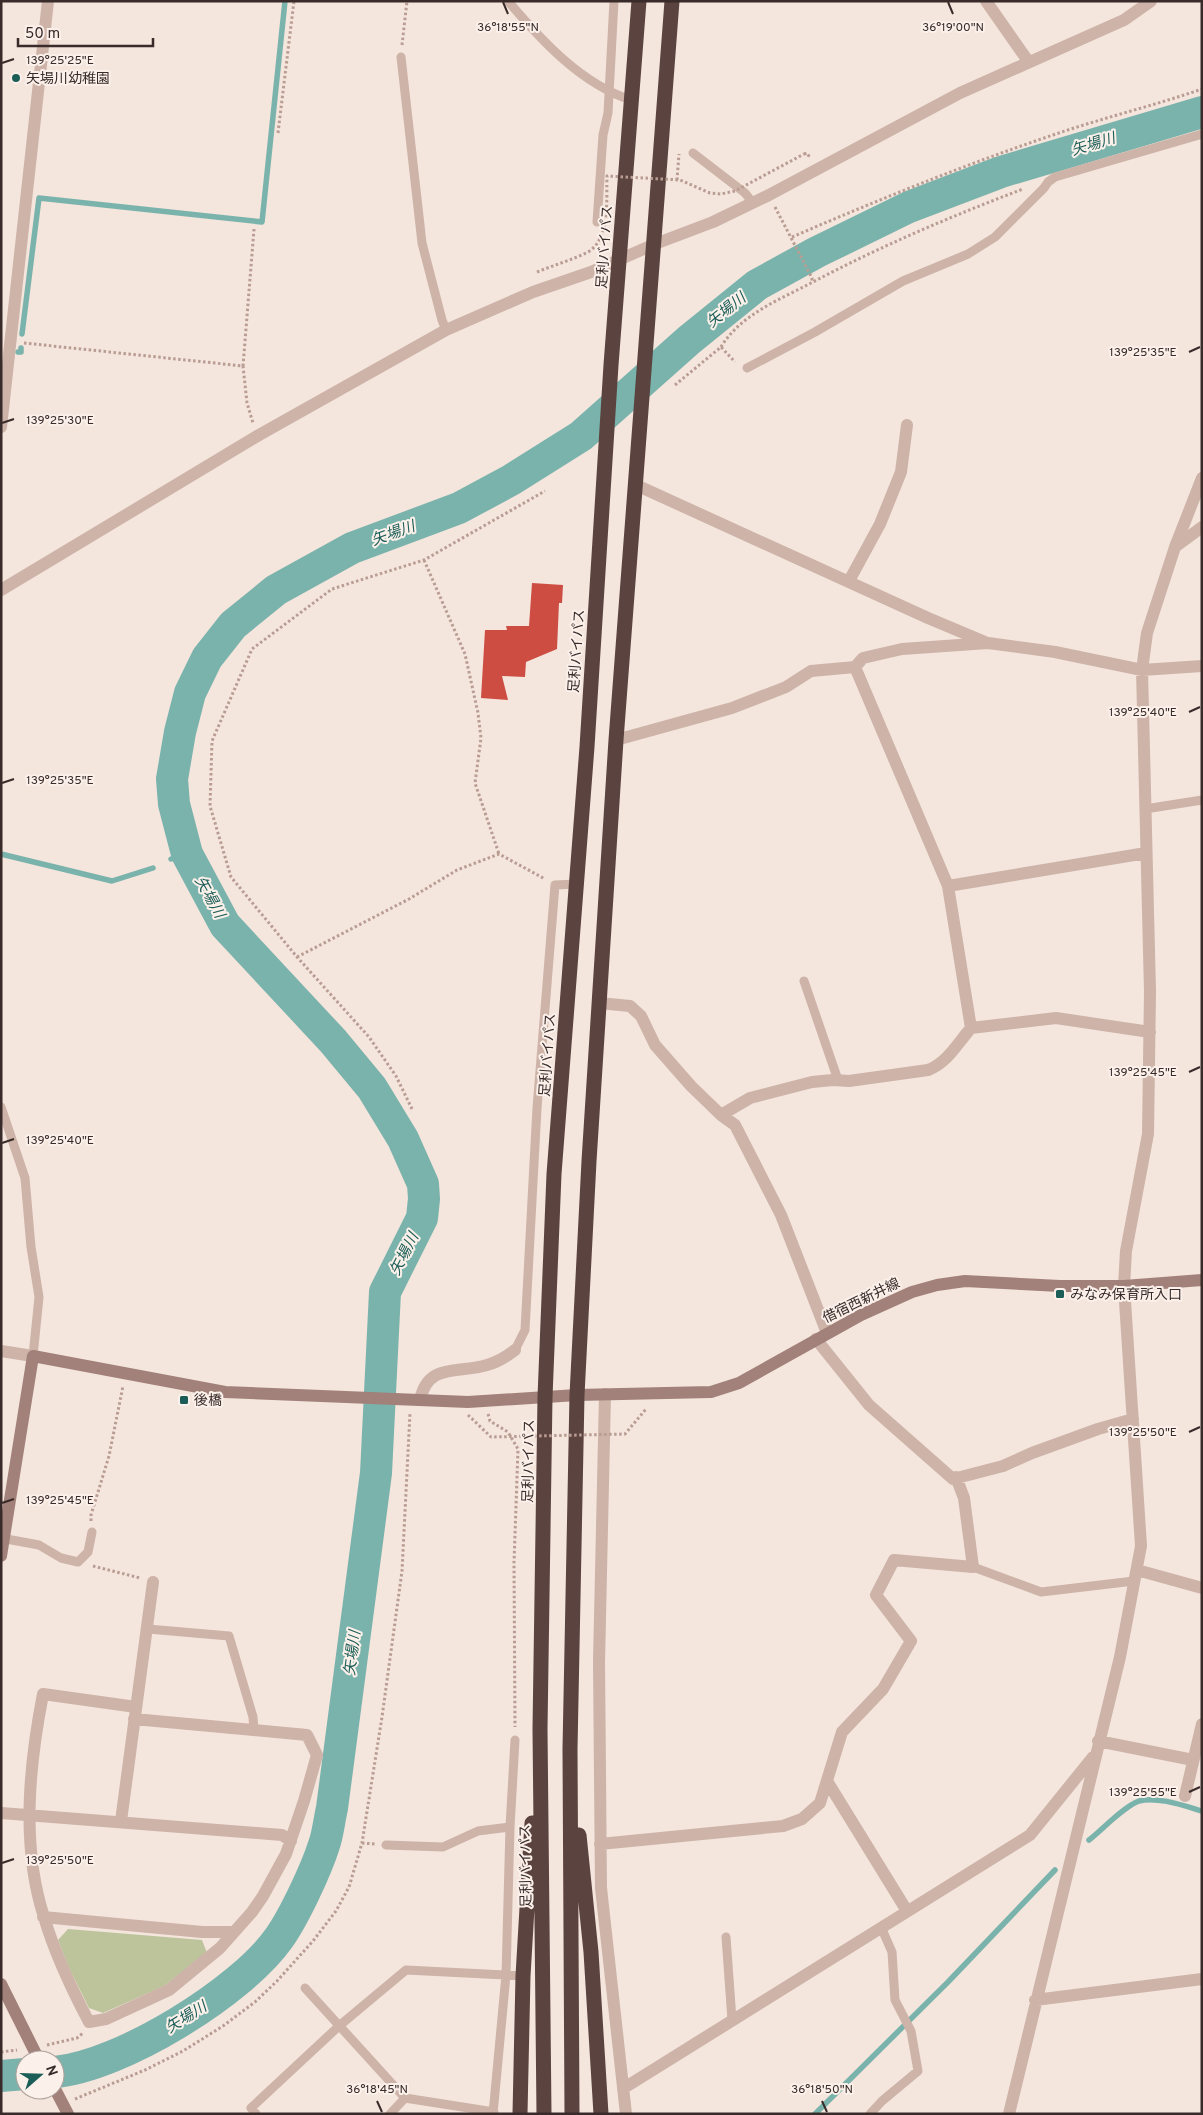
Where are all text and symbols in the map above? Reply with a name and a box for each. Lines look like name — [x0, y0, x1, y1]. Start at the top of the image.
scale bar — [18, 15, 152, 47]
text: 36°18'55"N — [477, 20, 539, 36]
text: 36°19'00"N — [922, 20, 984, 36]
text: 50 m — [25, 25, 60, 44]
text: 139°25'25"E — [26, 53, 94, 69]
place label: 矢場川幼稚園 — [26, 71, 110, 88]
marker: 矢場川幼稚園 — [10, 72, 22, 84]
water label: 矢場川 — [1069, 129, 1120, 161]
street label: 足利バイパス — [594, 205, 617, 289]
water label: 矢場川 — [703, 288, 752, 333]
text: 139°25'35"E — [1109, 345, 1177, 361]
text: 139°25'30"E — [26, 413, 94, 429]
water label: 矢場川 — [369, 517, 420, 551]
street label: 足利バイパス — [566, 609, 589, 693]
text: 139°25'40"E — [1109, 705, 1177, 721]
text: 139°25'35"E — [26, 773, 94, 789]
water label: 矢場川 — [189, 873, 229, 924]
street label: 足利バイパス — [537, 1013, 560, 1097]
text: 139°25'45"E — [1109, 1065, 1177, 1081]
text: 139°25'40"E — [26, 1133, 94, 1149]
water label: 矢場川 — [387, 1229, 425, 1279]
street label: 借宿西新井線 — [820, 1274, 903, 1327]
place label: みなみ保育所入口 — [1070, 1287, 1182, 1304]
marker: みなみ保育所入口 — [1054, 1288, 1066, 1300]
place label: 後橋 — [194, 1393, 222, 1410]
marker: 後橋 — [178, 1394, 190, 1406]
street label: 足利バイパス — [520, 1419, 539, 1503]
text: 139°25'50"E — [1109, 1425, 1177, 1441]
text: 139°25'45"E — [26, 1493, 94, 1509]
water label: 矢場川 — [341, 1628, 366, 1677]
text: 139°25'55"E — [1109, 1785, 1177, 1801]
street label: 足利バイパス — [517, 1824, 536, 1908]
text: 139°25'50"E — [26, 1853, 94, 1869]
water label: 矢場川 — [163, 1997, 213, 2038]
north arrow — [15, 2050, 65, 2100]
text: N — [41, 2063, 61, 2079]
text: 36°18'45"N — [346, 2082, 408, 2098]
text: 36°18'50"N — [791, 2082, 853, 2098]

